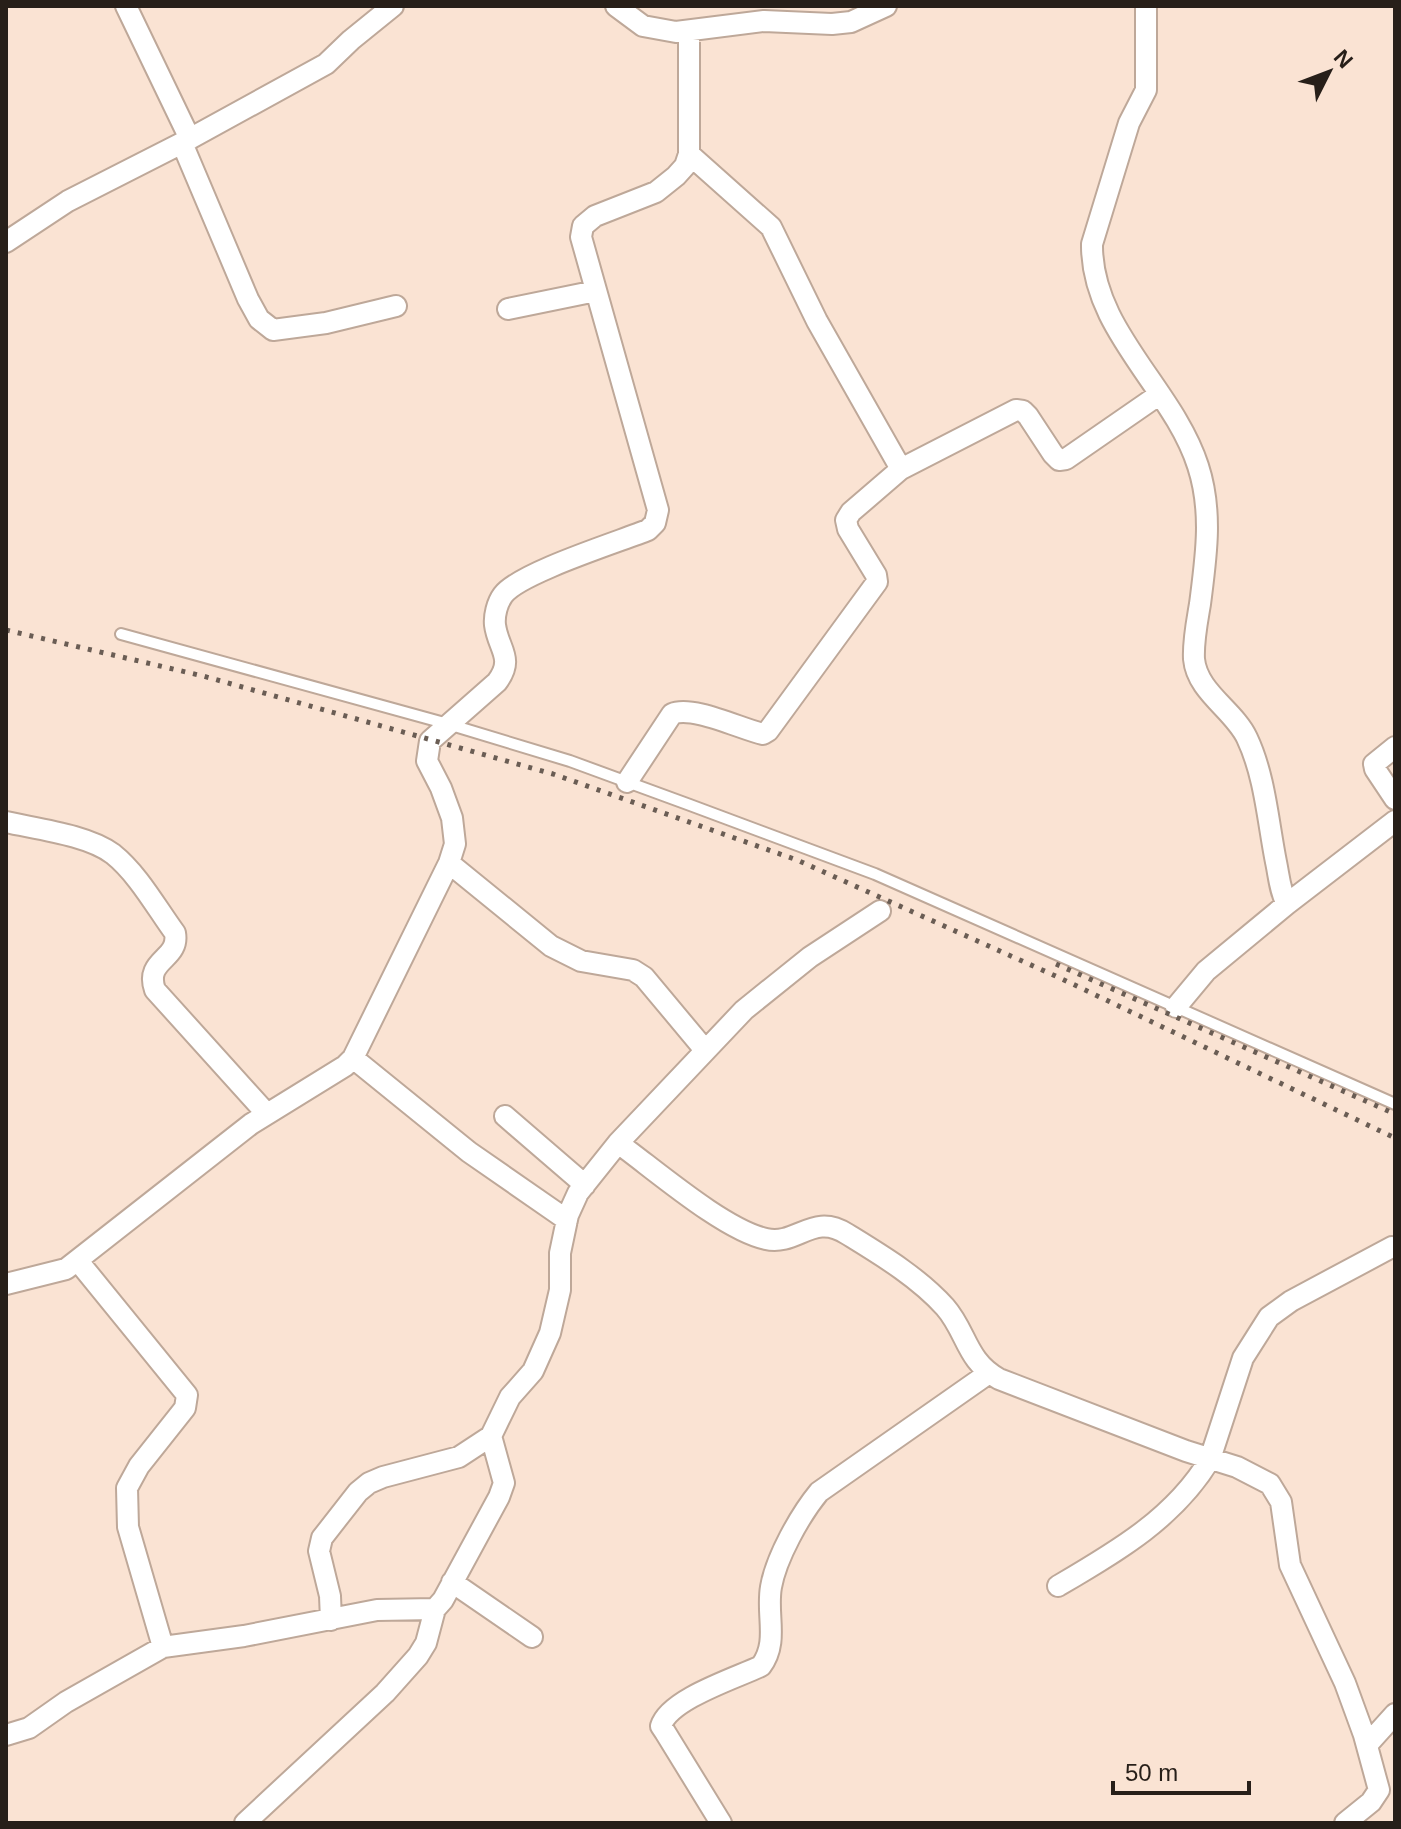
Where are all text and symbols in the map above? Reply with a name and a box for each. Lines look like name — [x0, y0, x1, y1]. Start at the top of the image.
north arrow — [1289, 32, 1369, 112]
text: N — [1329, 45, 1358, 73]
scale bar — [1113, 1745, 1249, 1795]
text: 50 m — [1125, 1759, 1178, 1786]

